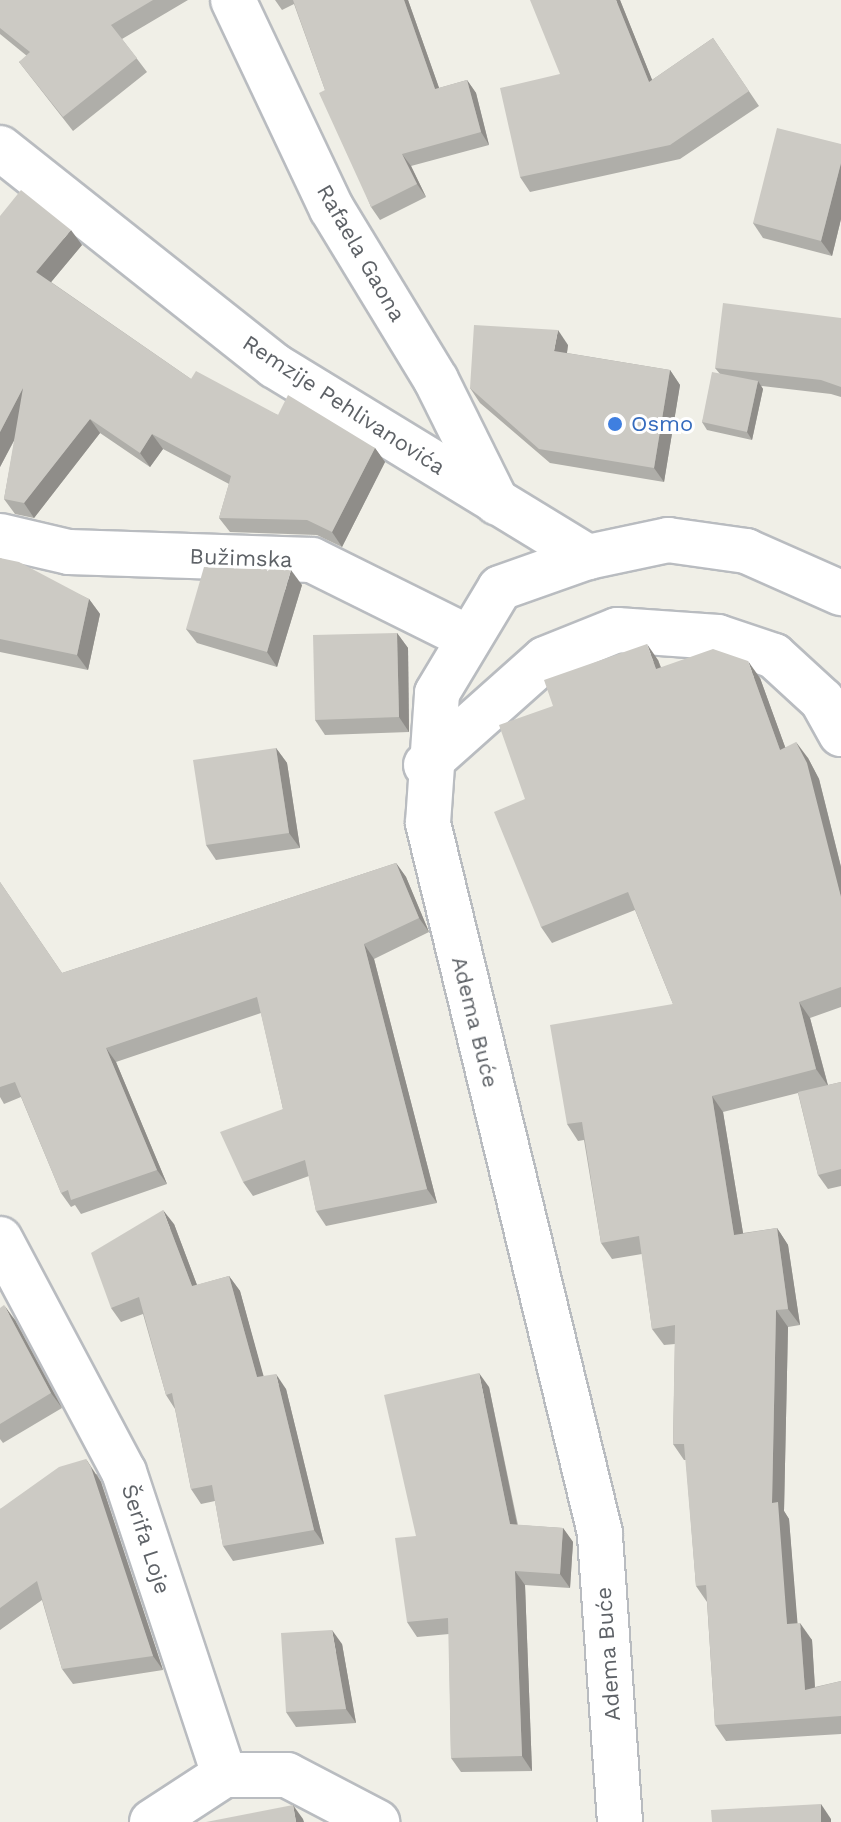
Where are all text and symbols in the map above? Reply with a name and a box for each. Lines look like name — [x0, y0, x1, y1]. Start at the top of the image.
street label: Rafaela Gaona — [311, 180, 411, 326]
street label: Remzije Pehlivanovića — [238, 330, 450, 480]
place label: Osmo — [631, 411, 693, 437]
marker: Osmo — [606, 415, 624, 433]
street label: Bužimska — [189, 543, 293, 573]
street label: Adema Buće — [446, 953, 504, 1091]
street label: Šerifa Loje — [116, 1481, 176, 1597]
street label: Adema Buće — [590, 1586, 626, 1722]

